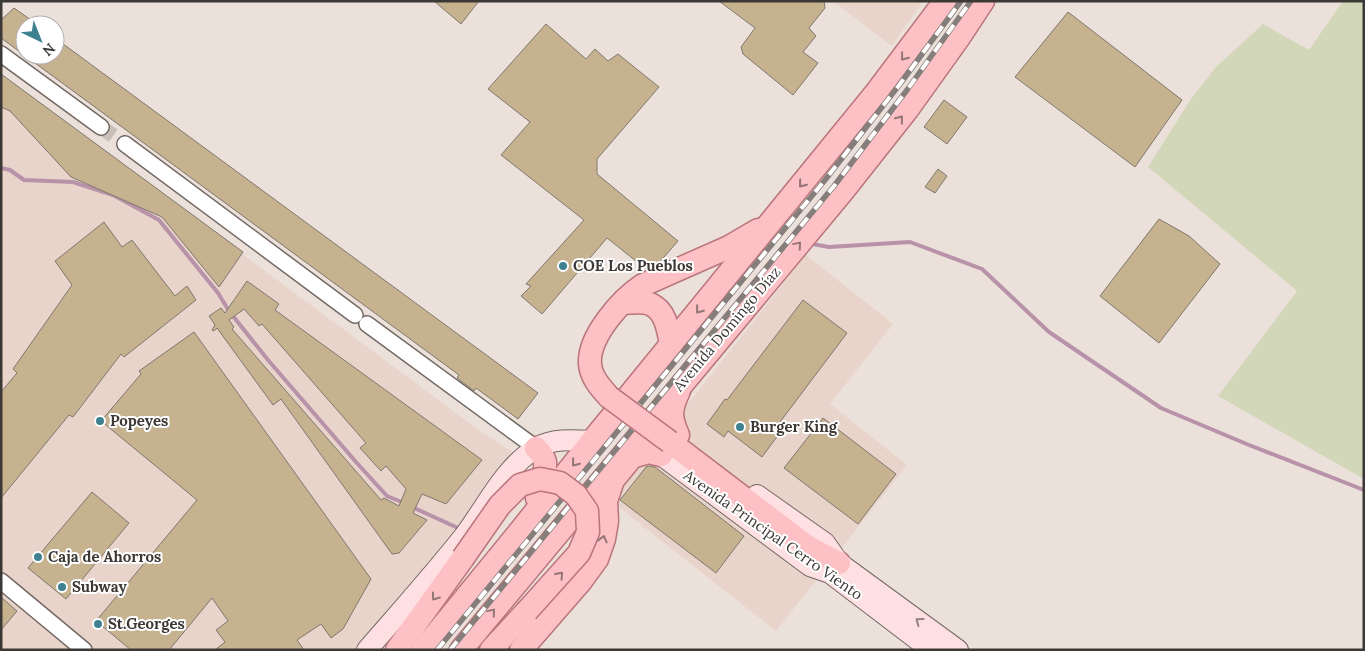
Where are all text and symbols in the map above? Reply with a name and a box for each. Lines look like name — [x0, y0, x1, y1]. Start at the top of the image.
north arrow — [15, 15, 65, 65]
text: N — [39, 39, 59, 60]
one-way arrow — [901, 51, 909, 60]
one-way arrow — [895, 116, 903, 125]
one-way arrow — [798, 178, 807, 187]
one-way arrow — [792, 242, 800, 251]
place label: COE Los Pueblos — [573, 256, 693, 275]
marker: COE Los Pueblos — [557, 260, 569, 272]
street label: Avenida Domingo Díaz — [668, 262, 784, 396]
one-way arrow — [696, 304, 705, 313]
place label: Popeyes — [110, 411, 168, 430]
marker: Popeyes — [94, 415, 106, 427]
place label: Burger King — [750, 417, 838, 436]
marker: Burger King — [734, 421, 746, 433]
one-way arrow — [572, 457, 580, 466]
street label: Avenida Principal Cerro Viento — [679, 465, 867, 604]
one-way arrow — [597, 534, 608, 543]
place label: Caja de Ahorros — [48, 547, 161, 566]
marker: Caja de Ahorros — [32, 551, 44, 563]
one-way arrow — [554, 571, 563, 580]
place label: Subway — [72, 577, 127, 596]
marker: Subway — [56, 581, 68, 593]
one-way arrow — [431, 592, 441, 601]
one-way arrow — [487, 609, 496, 618]
place label: St.Georges — [108, 614, 185, 633]
marker: St.Georges — [92, 618, 104, 630]
one-way arrow — [915, 618, 925, 627]

